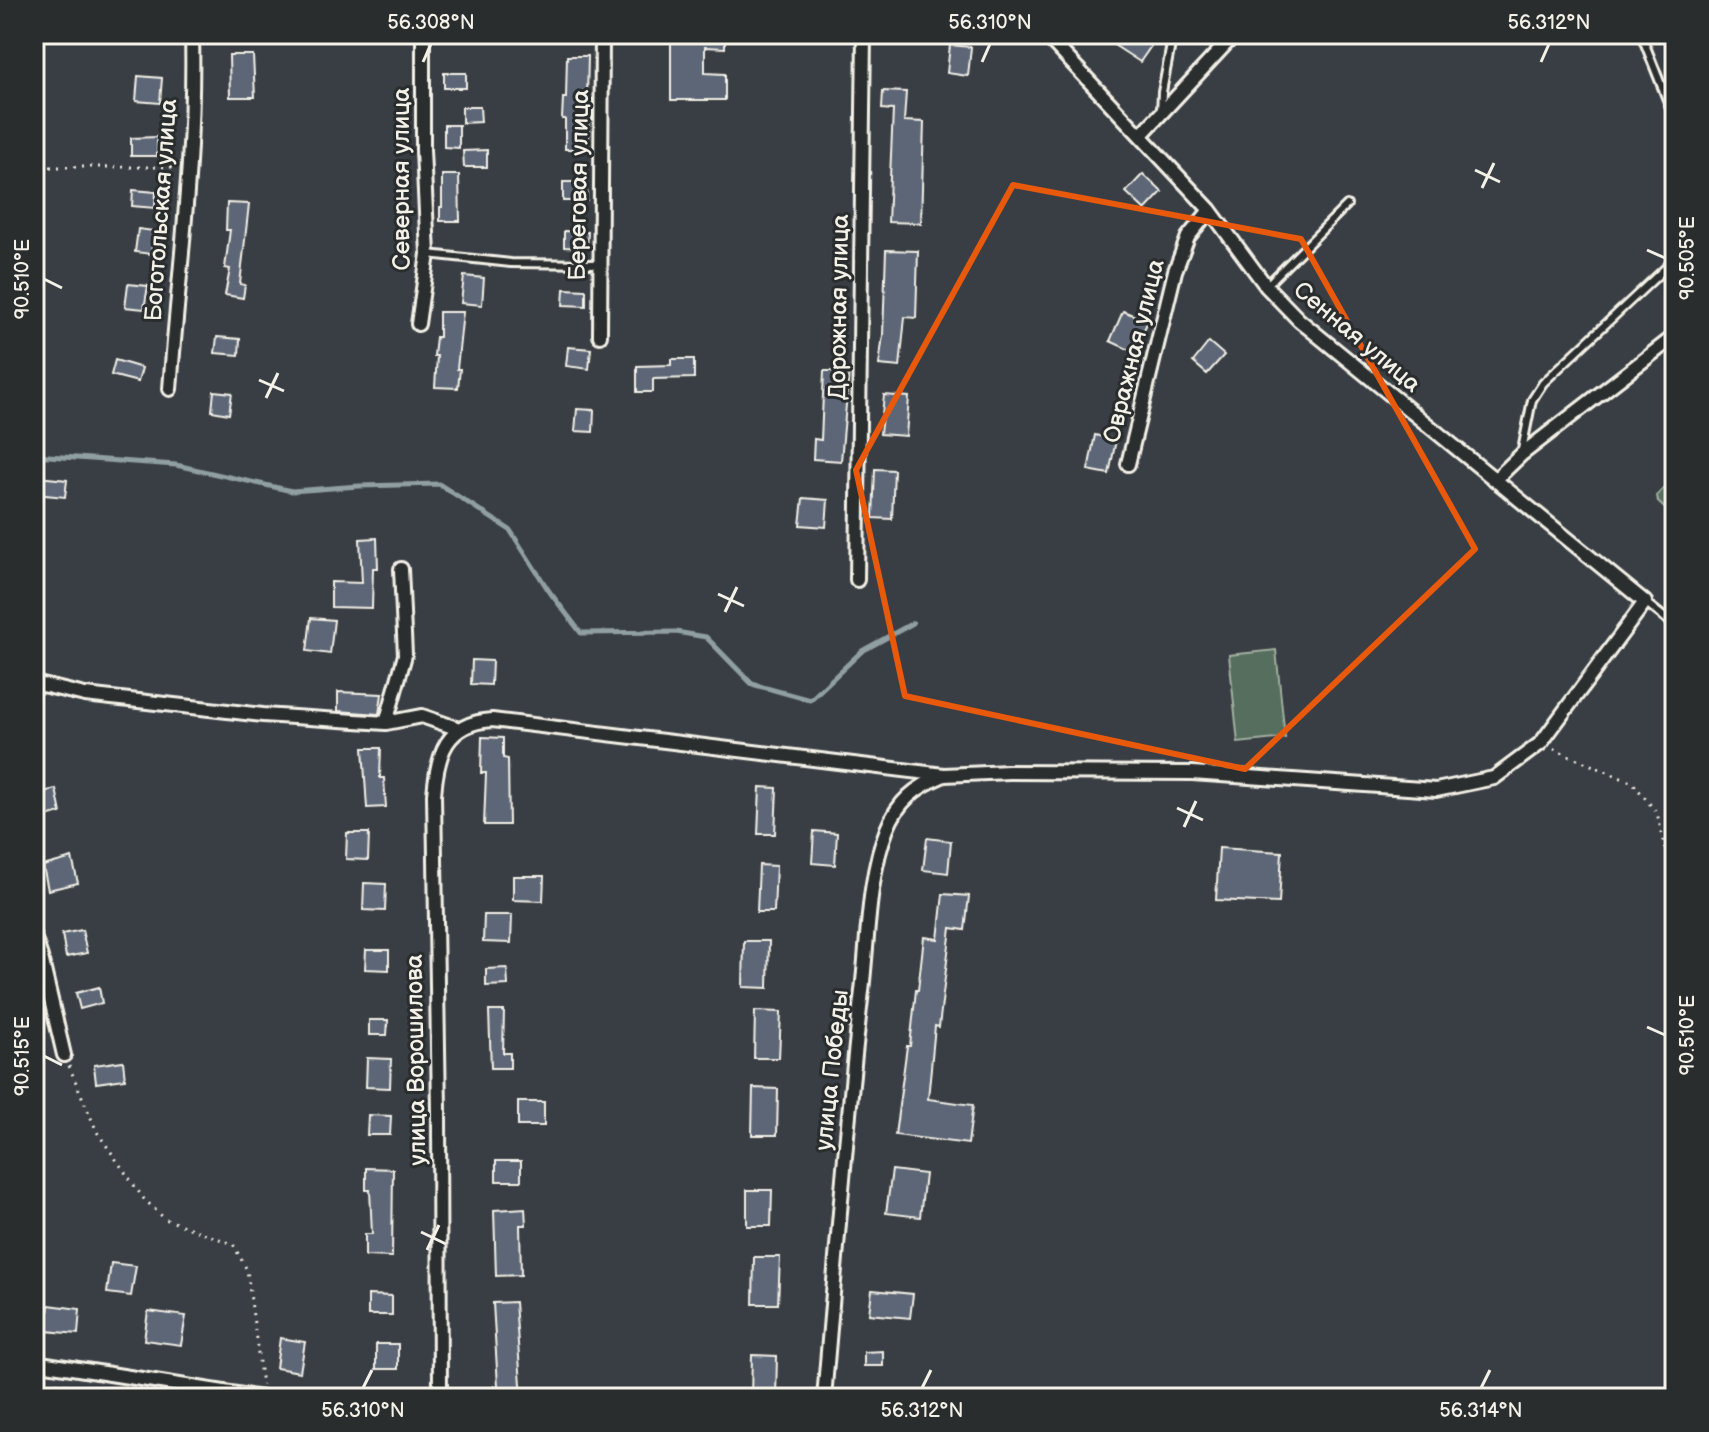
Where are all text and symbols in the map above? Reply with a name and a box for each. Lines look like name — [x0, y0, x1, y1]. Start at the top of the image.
text: 56.308°N — [387, 11, 475, 35]
text: 56.310°N — [948, 11, 1032, 35]
text: 56.312°N — [1507, 11, 1591, 35]
street label: Северная улица — [387, 87, 416, 271]
street label: Береговая улица — [563, 89, 595, 281]
street label: Боготольская улица — [139, 98, 183, 322]
street label: Дорожная улица — [823, 214, 855, 400]
text: 90.505°E — [1676, 216, 1700, 300]
text: 90.510°E — [11, 239, 35, 319]
street label: Овражная улица — [1097, 256, 1171, 446]
street label: Сенная улица — [1287, 275, 1427, 399]
street label: улица Ворошилова — [400, 954, 432, 1166]
street label: улица Победы — [809, 988, 855, 1152]
text: 90.510°E — [1676, 995, 1700, 1075]
text: 90.515°E — [11, 1016, 35, 1096]
text: 56.310°N — [321, 1399, 405, 1423]
text: 56.312°N — [880, 1399, 964, 1423]
text: 56.314°N — [1439, 1399, 1523, 1423]

